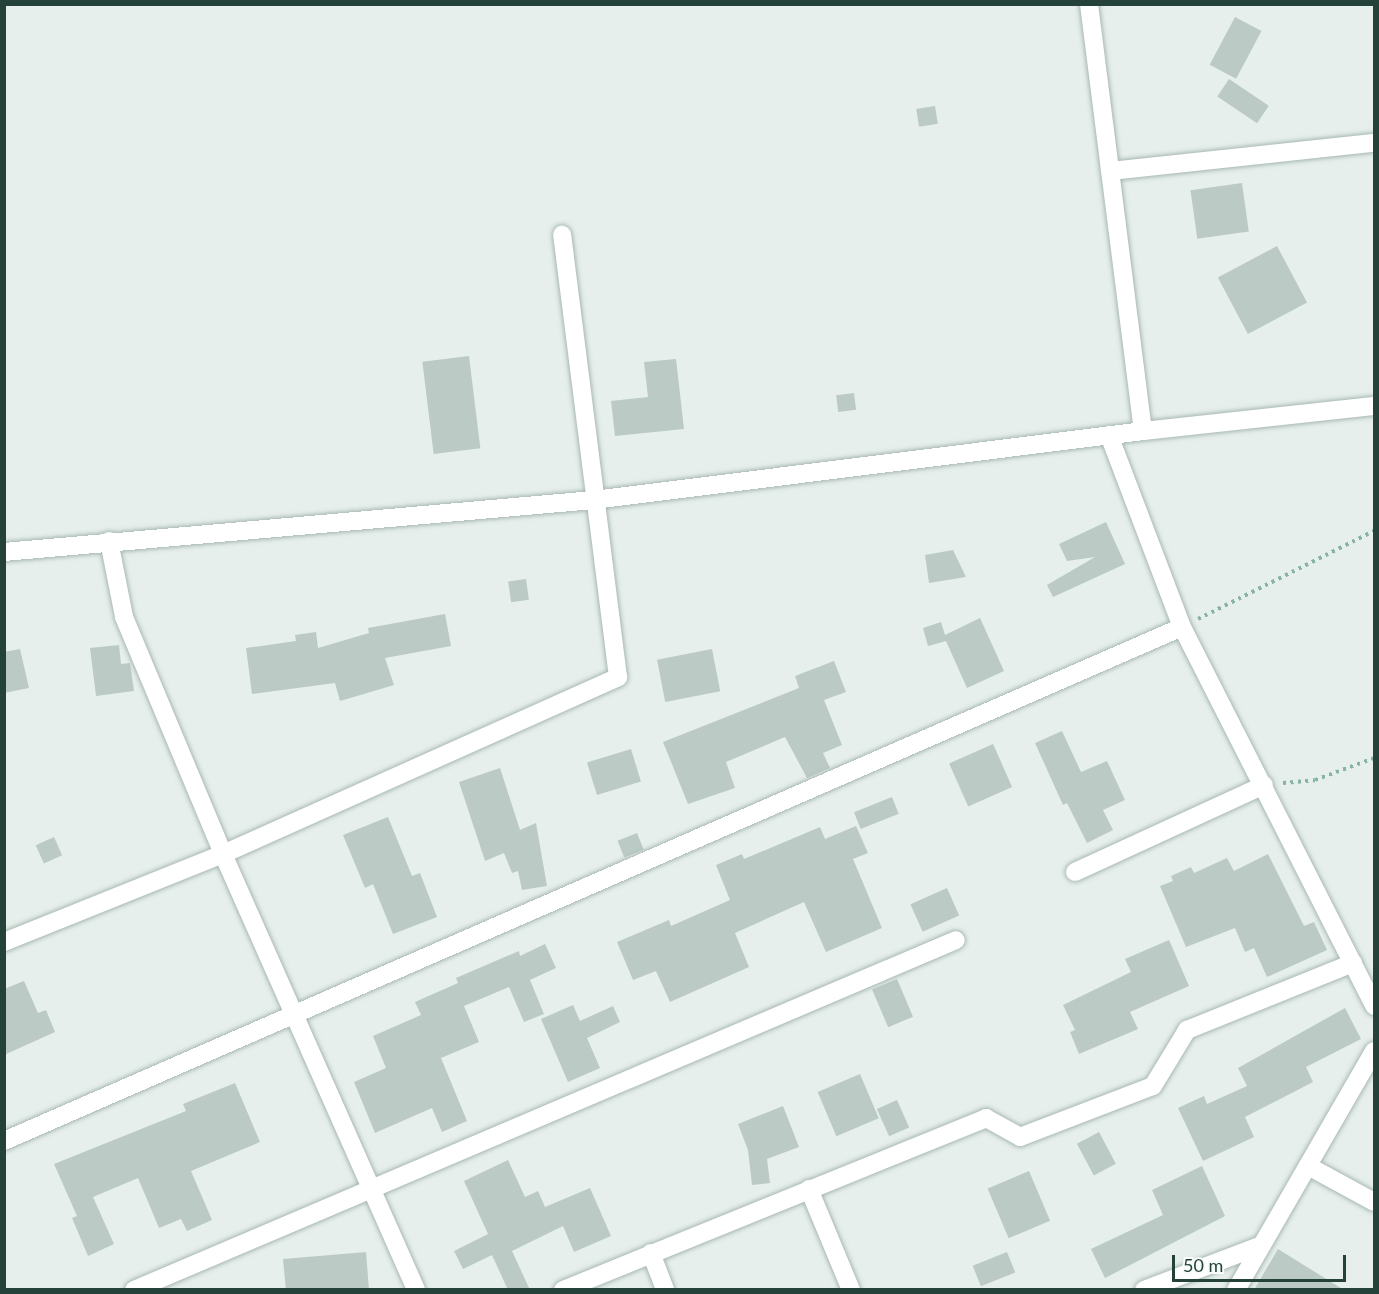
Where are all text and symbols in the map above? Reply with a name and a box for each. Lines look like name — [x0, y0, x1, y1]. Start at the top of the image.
scale bar — [1175, 1243, 1349, 1281]
text: 50 m — [1183, 1254, 1223, 1276]

